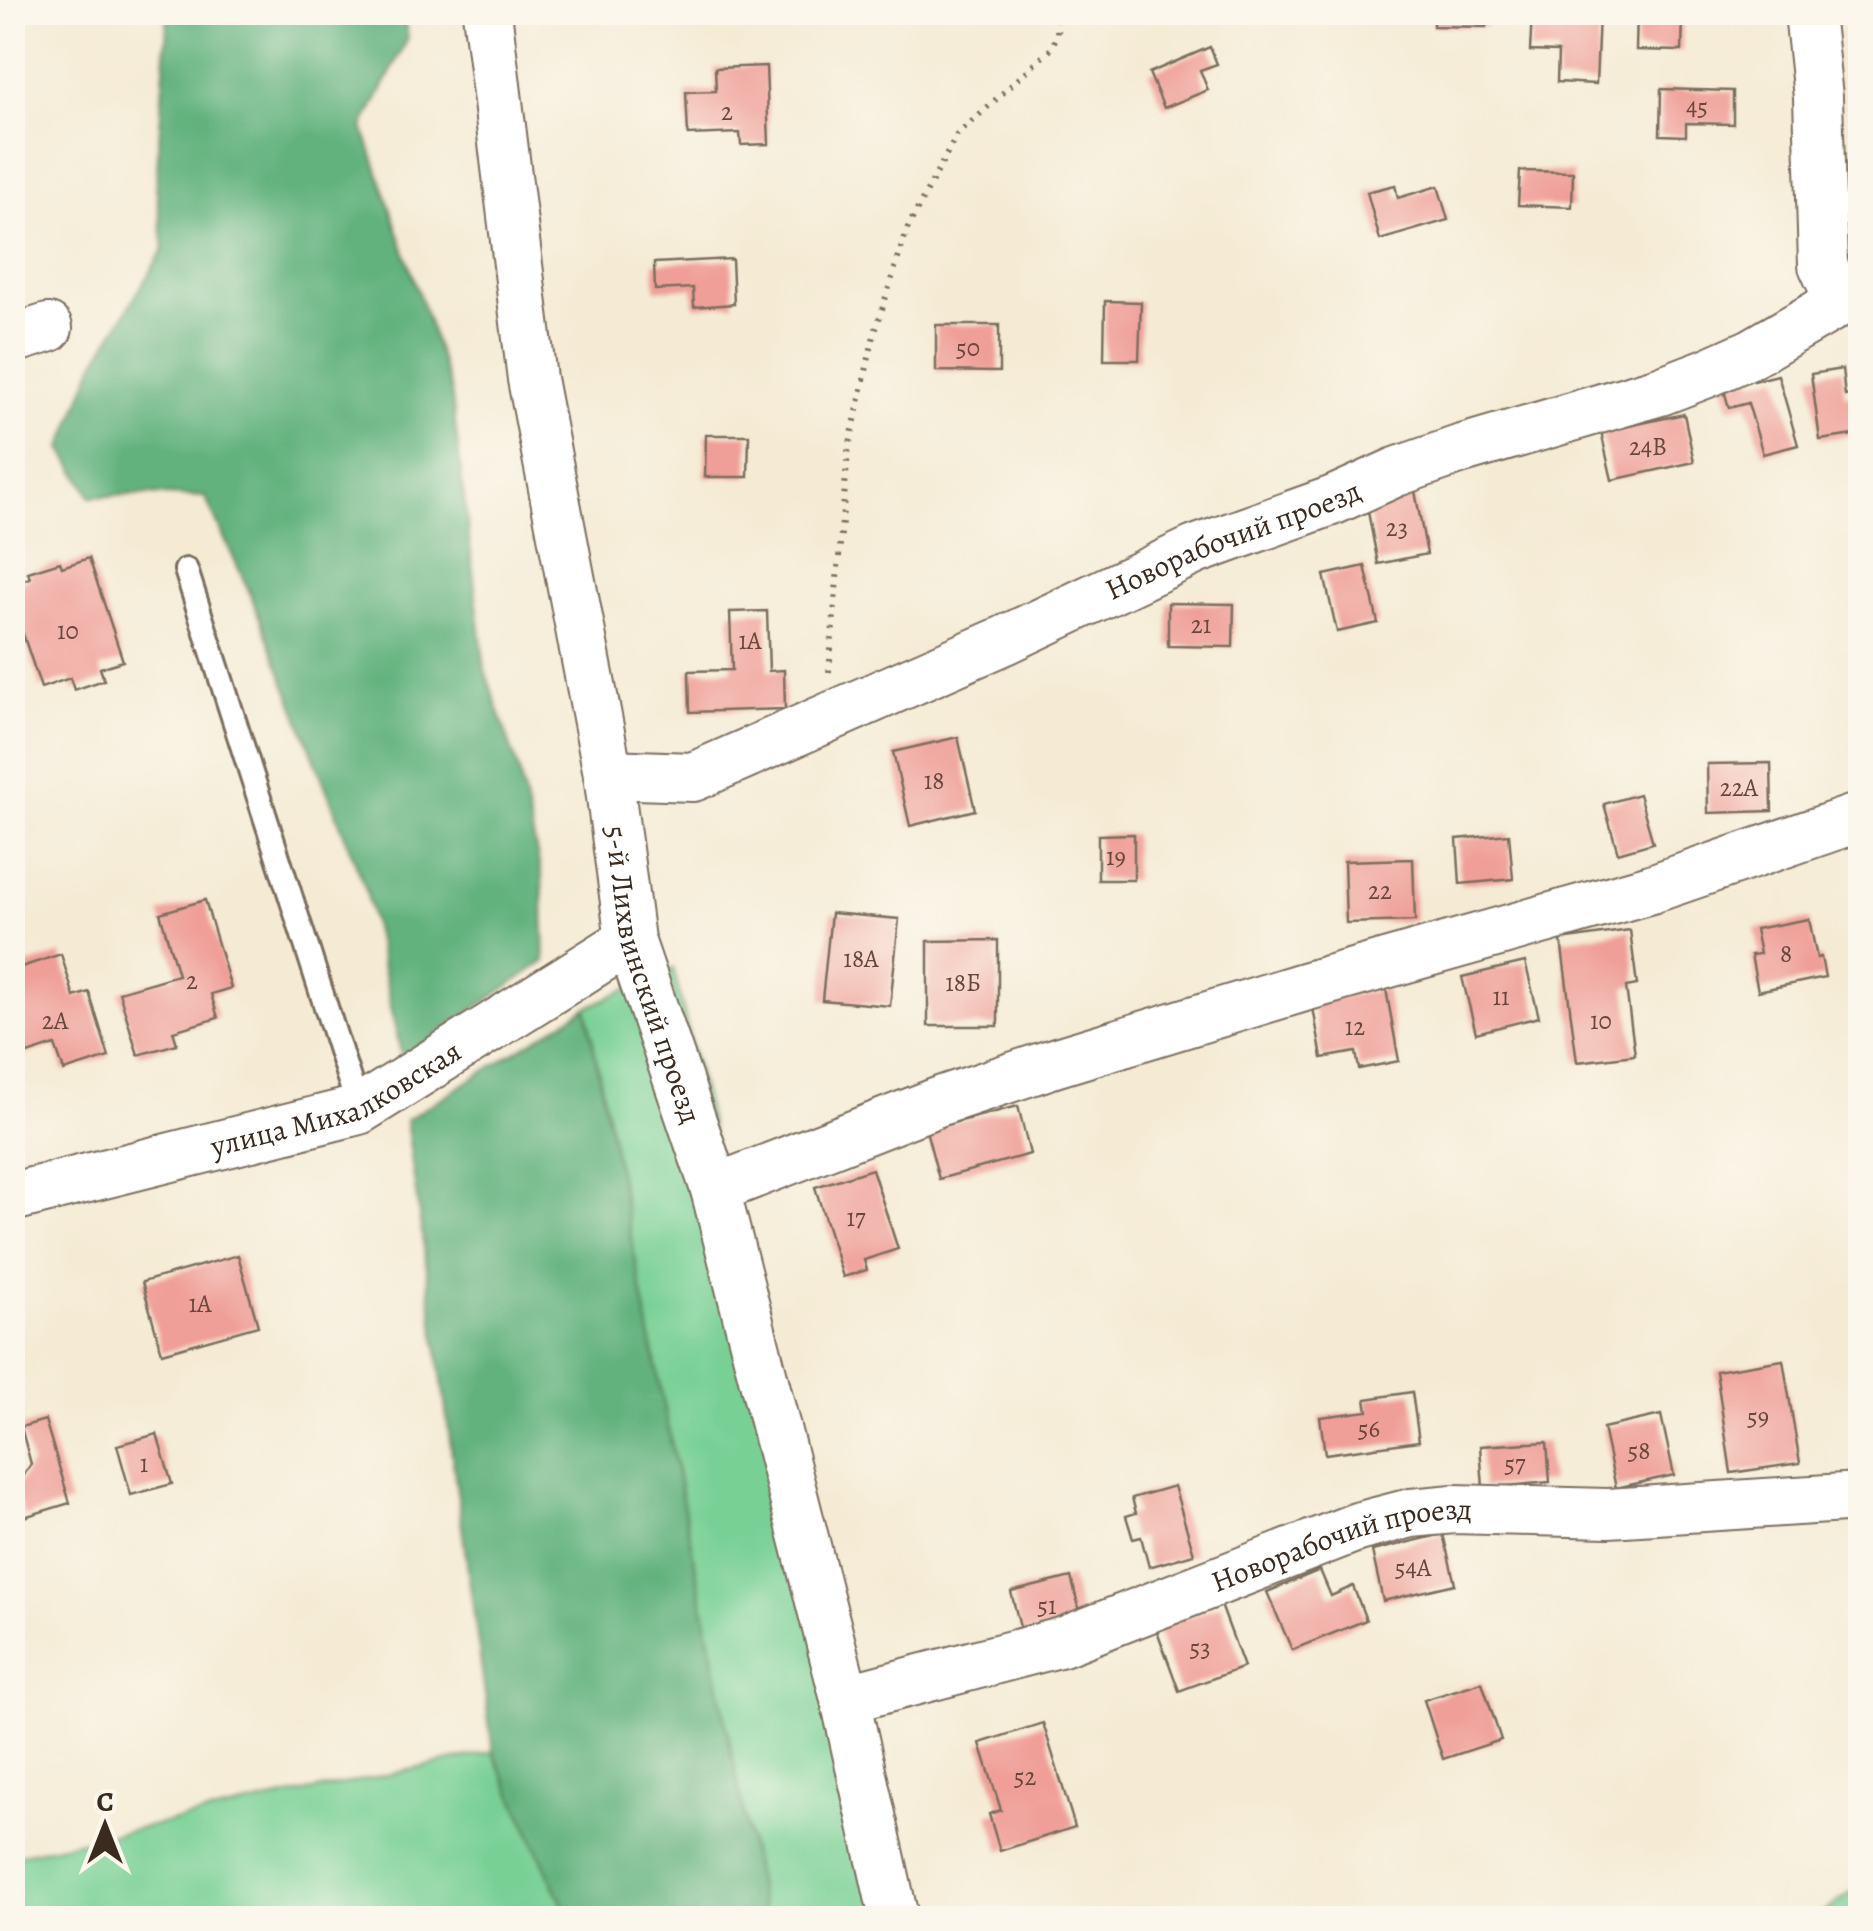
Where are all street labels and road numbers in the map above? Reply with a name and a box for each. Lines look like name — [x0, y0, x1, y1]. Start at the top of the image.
street label: Новорабочий проезд — [1099, 471, 1367, 610]
street label: 5-й Лихвинский проезд — [595, 823, 711, 1129]
street label: улица Михалковская — [206, 1031, 469, 1167]
street label: Новорабочий проезд — [1205, 1489, 1473, 1602]

